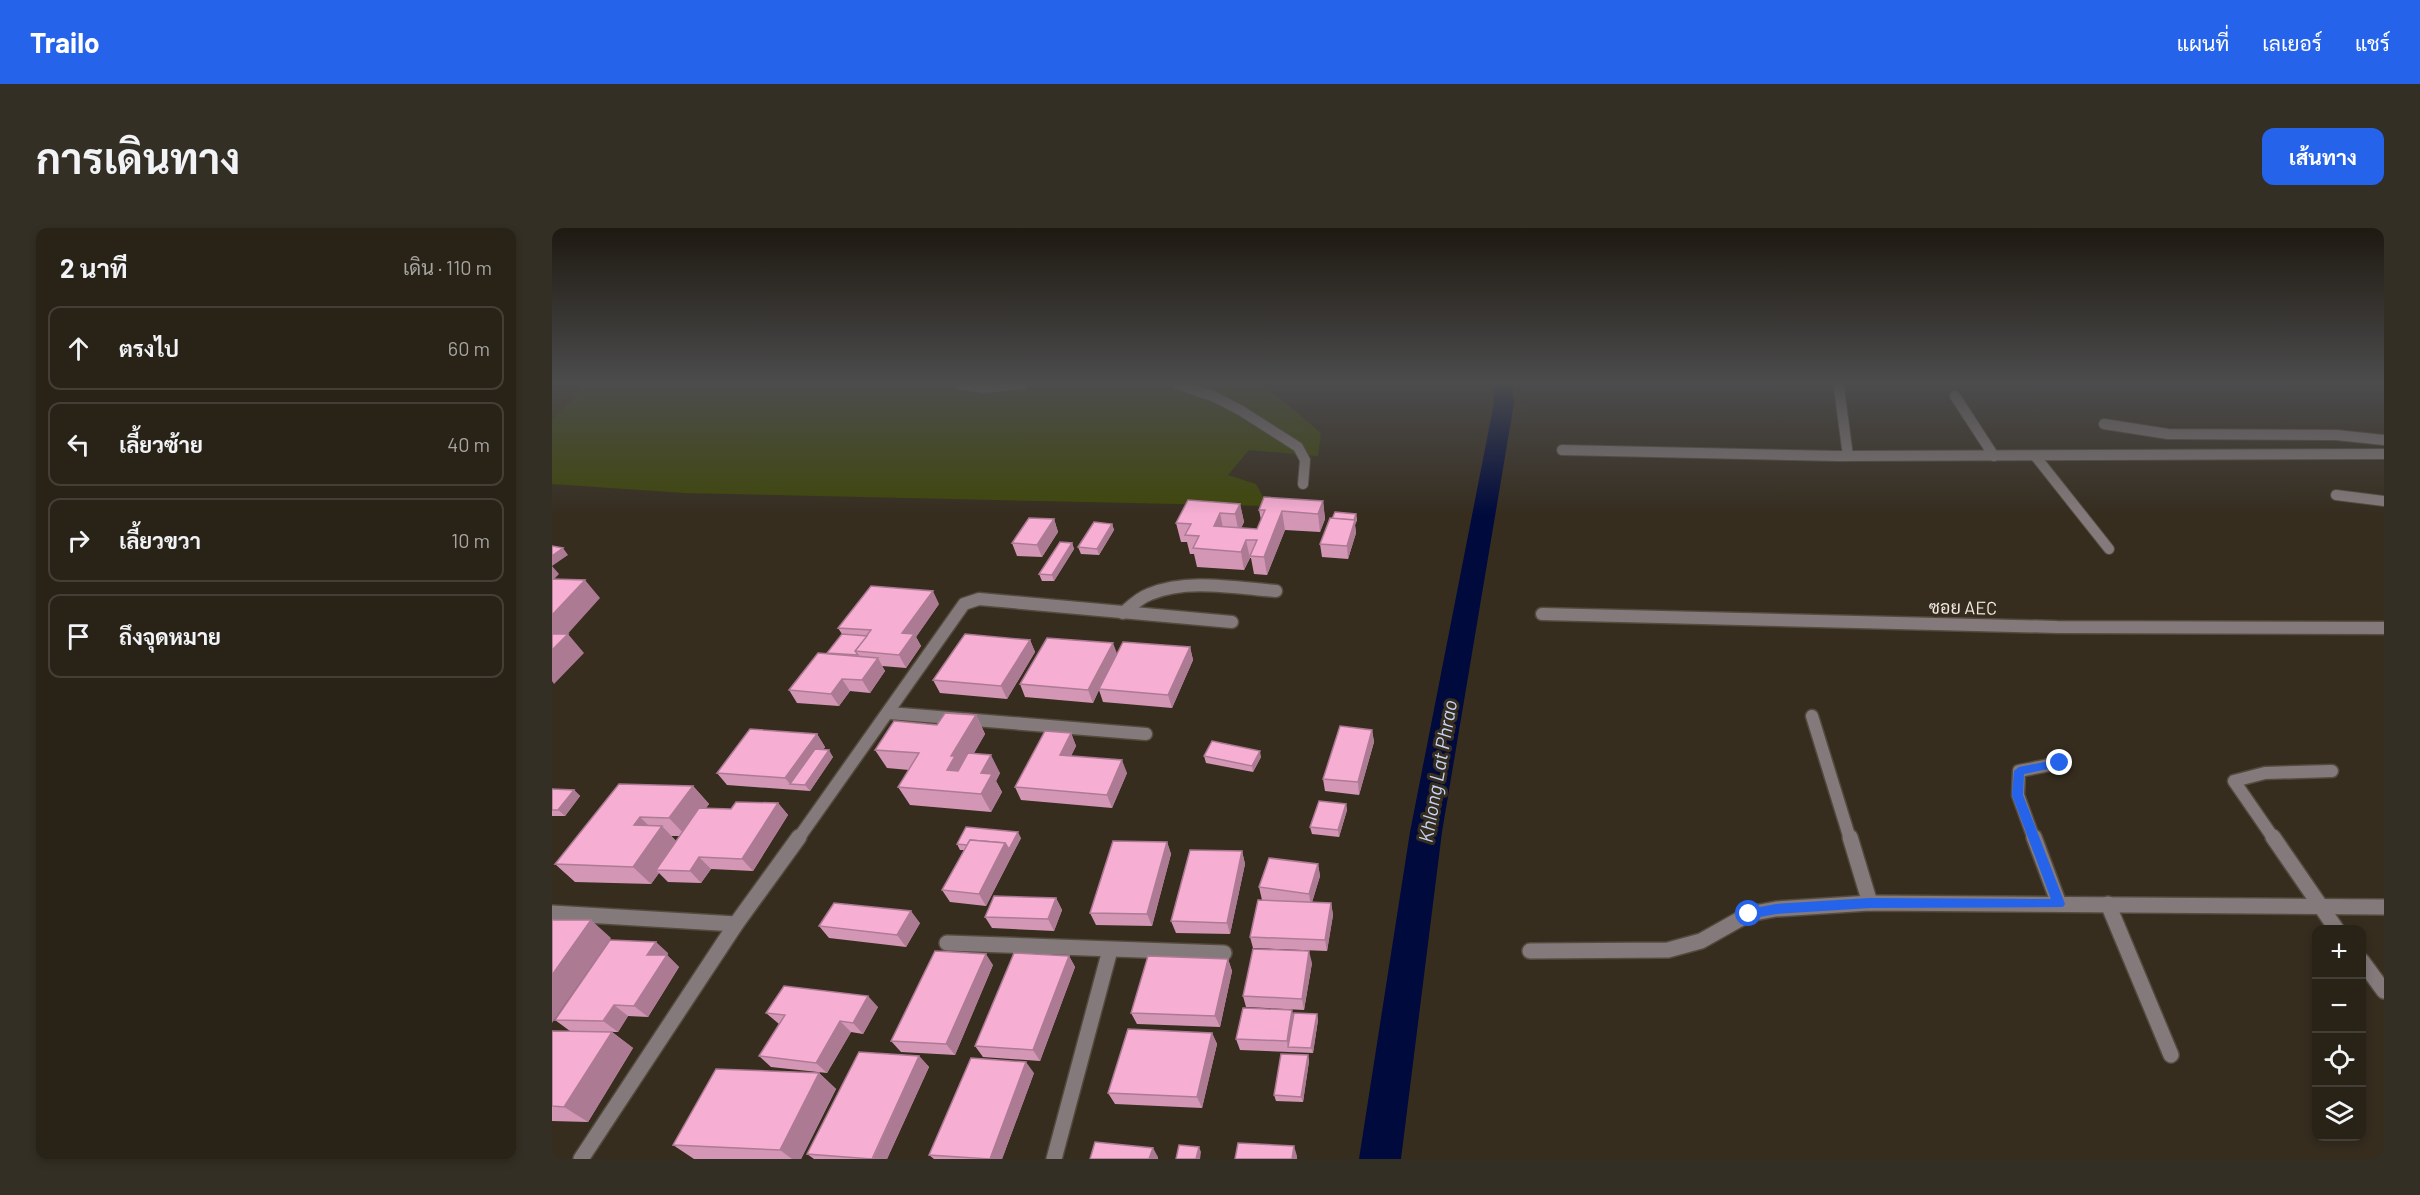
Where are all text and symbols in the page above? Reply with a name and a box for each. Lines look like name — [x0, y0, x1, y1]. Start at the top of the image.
text: Trailo — [30, 25, 100, 59]
text: แผนที่ — [2177, 30, 2229, 55]
text: เลเยอร์ — [2262, 30, 2322, 55]
text: แชร์ — [2355, 30, 2390, 55]
button: เส้นทาง — [2262, 128, 2384, 185]
text: การเดินทาง — [36, 132, 240, 182]
text: 2 นาที — [60, 252, 128, 283]
text: เดิน · 110 m — [403, 255, 492, 279]
icon: ahead — [62, 332, 95, 365]
text: ตรงไป — [119, 335, 179, 361]
text: 60 m — [448, 336, 490, 360]
icon: left — [62, 428, 95, 461]
text: เลี้ยวซ้าย — [119, 431, 203, 457]
text: 40 m — [447, 432, 490, 456]
icon: right — [62, 524, 95, 557]
text: เลี้ยวขวา — [119, 527, 201, 553]
text: 10 m — [451, 528, 490, 552]
street label: ซอย AEC — [1929, 595, 1997, 619]
icon: arrive — [62, 620, 95, 653]
text: ถึงจุดหมาย — [119, 623, 221, 649]
water label: Khlong Lat Phrao — [1413, 698, 1461, 844]
route end — [2046, 749, 2072, 775]
route start — [1735, 900, 1761, 926]
map controls — [2312, 925, 2366, 1141]
button: + — [2312, 925, 2366, 979]
button: − — [2312, 979, 2366, 1033]
button: locate — [2312, 1033, 2366, 1087]
button: layers — [2312, 1087, 2366, 1141]

